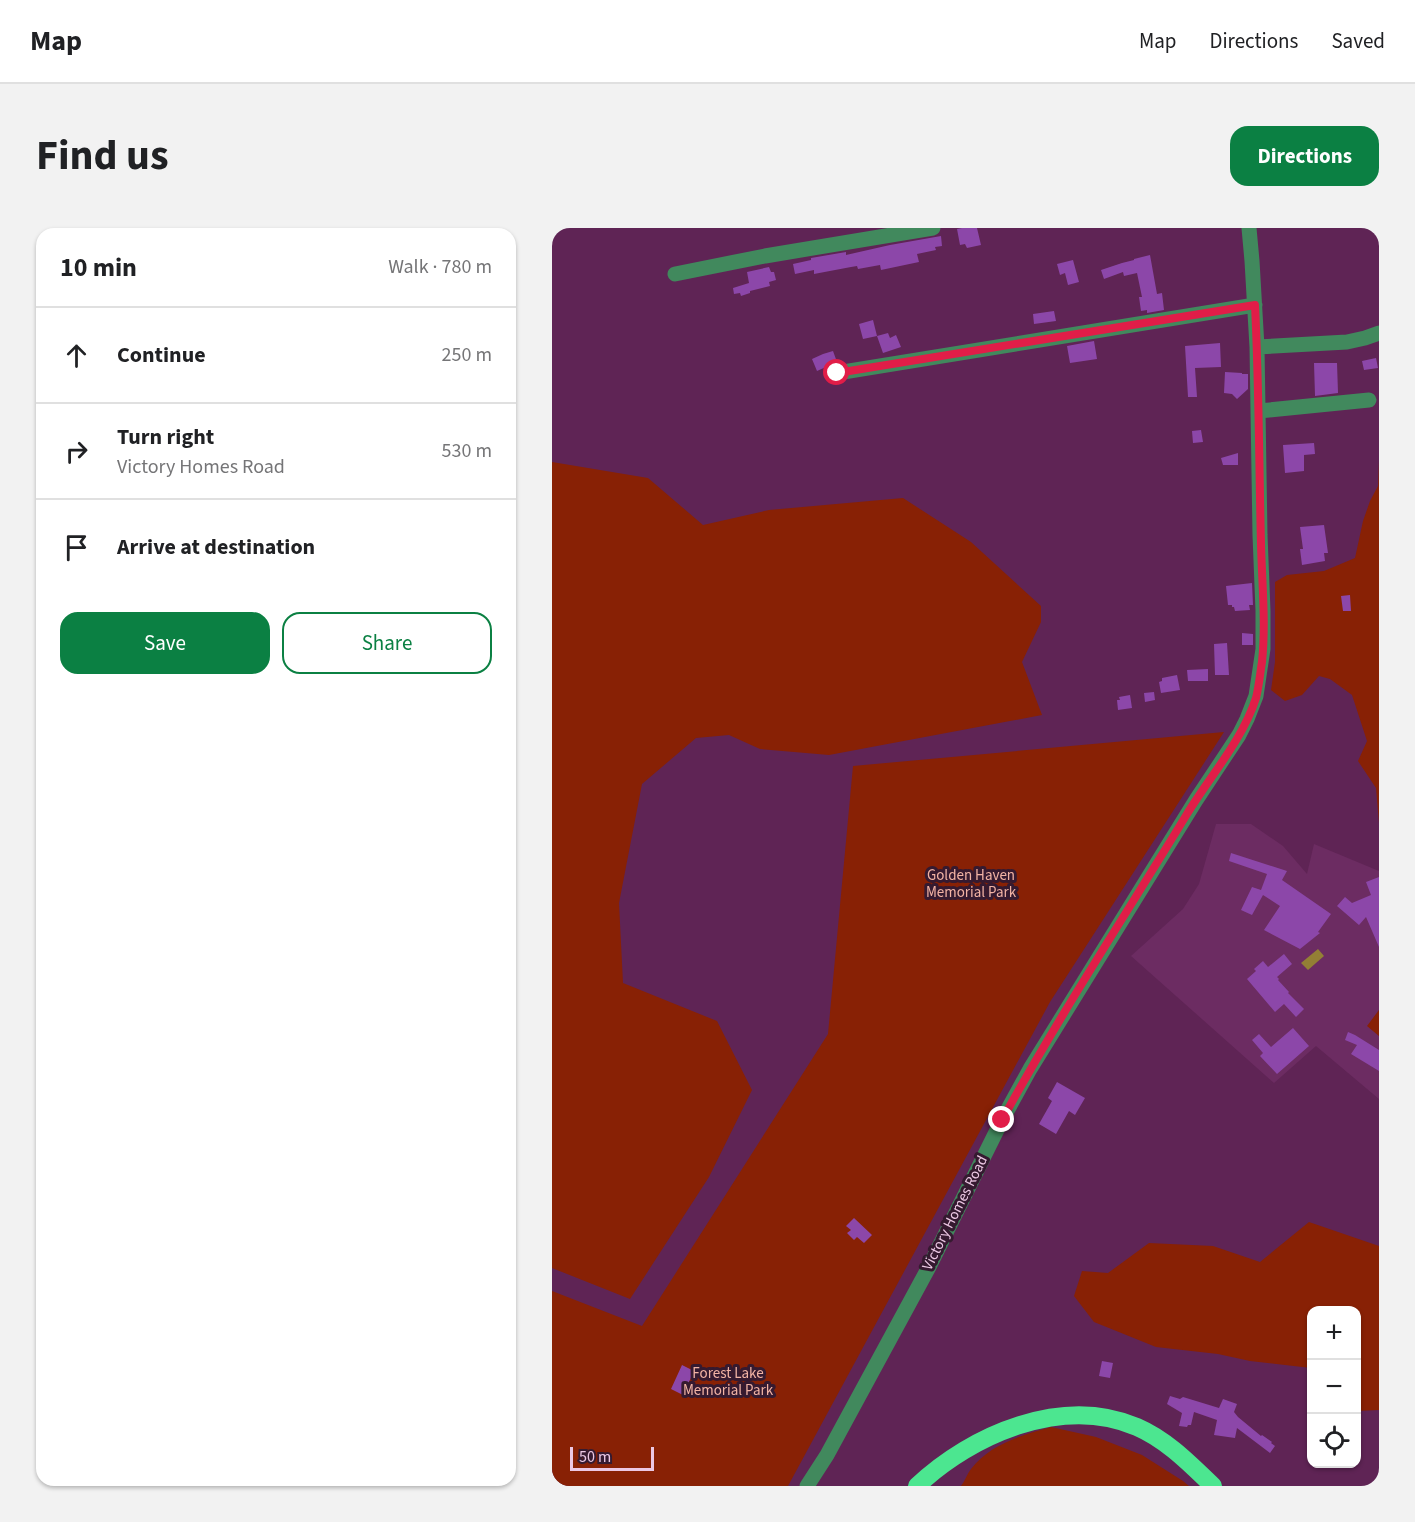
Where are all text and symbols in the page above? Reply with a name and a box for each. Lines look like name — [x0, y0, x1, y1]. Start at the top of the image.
text: Map — [30, 21, 82, 61]
text: Map — [1139, 26, 1177, 56]
text: Directions — [1210, 26, 1298, 56]
text: Saved — [1331, 26, 1385, 56]
text: Find us — [36, 126, 169, 186]
button: Directions — [1230, 126, 1379, 186]
text: 10 min — [60, 249, 137, 286]
text: Walk · 780 m — [388, 253, 492, 281]
icon: ahead — [60, 339, 93, 372]
text: Continue — [117, 339, 206, 371]
text: 250 m — [442, 341, 492, 369]
route start — [823, 359, 849, 385]
text: Turn right — [117, 421, 214, 453]
icon: right — [60, 435, 93, 468]
text: 530 m — [442, 437, 492, 465]
text: Victory Homes Road — [117, 453, 285, 481]
icon: arrive — [60, 531, 93, 564]
text: Arrive at destination — [117, 531, 315, 563]
button: Save — [60, 612, 270, 674]
button: Share — [282, 612, 492, 674]
park label: Golden Haven Memorial Park — [926, 865, 1017, 903]
route end — [988, 1106, 1014, 1132]
street label: Victory Homes Road — [917, 1152, 993, 1274]
map controls — [1307, 1306, 1361, 1468]
button: + — [1307, 1306, 1361, 1360]
button: − — [1307, 1360, 1361, 1414]
park label: Forest Lake Memorial Park — [683, 1363, 774, 1401]
button: locate — [1307, 1414, 1361, 1468]
scale bar — [570, 1444, 654, 1472]
text: 50 m — [579, 1446, 611, 1468]

